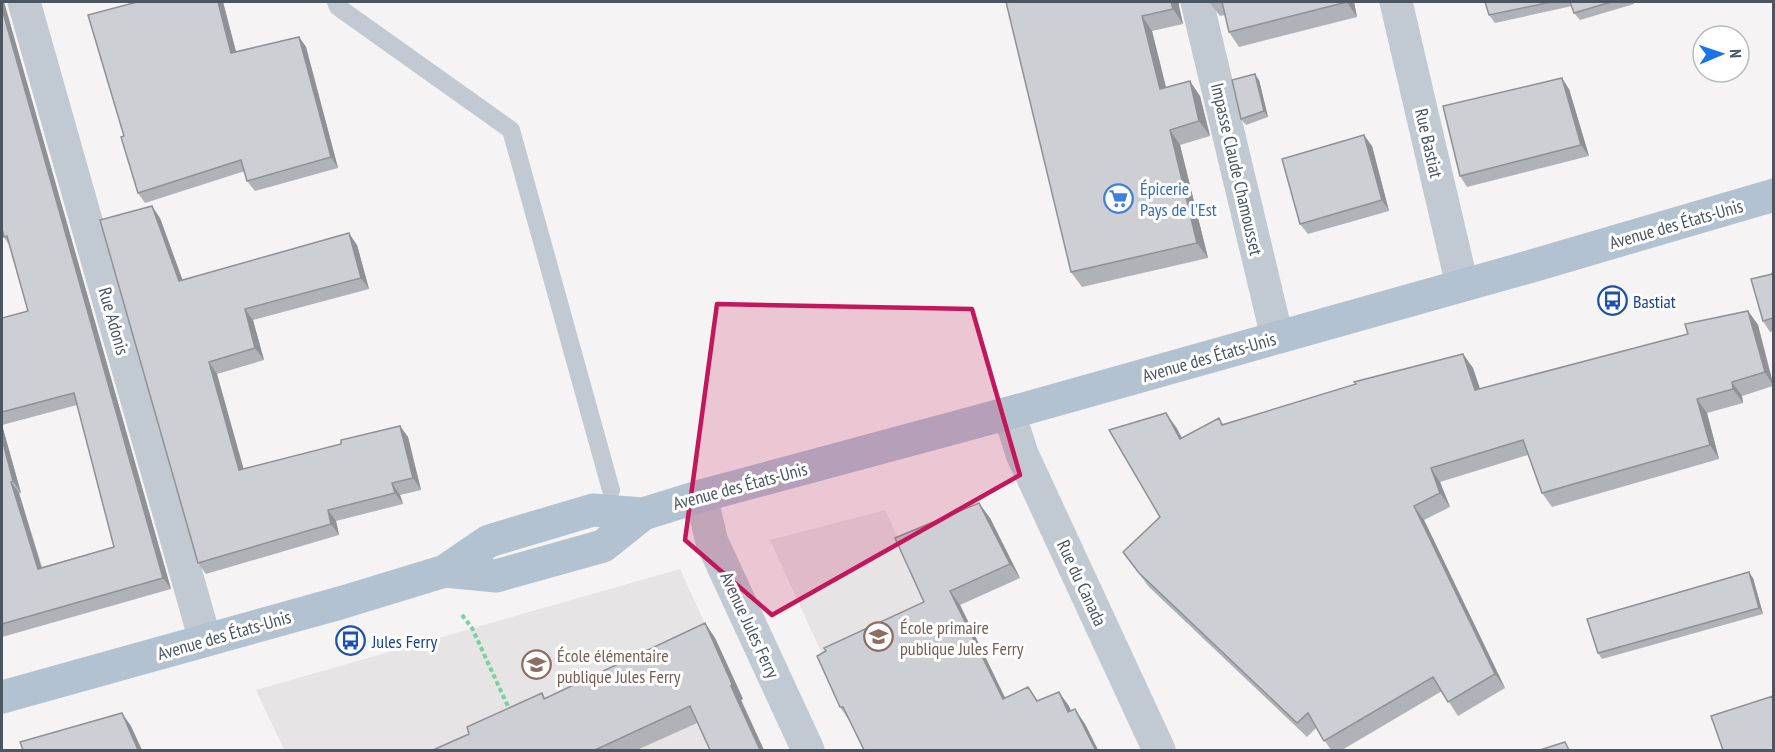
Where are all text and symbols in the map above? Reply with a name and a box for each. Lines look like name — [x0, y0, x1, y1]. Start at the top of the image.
north arrow — [1691, 24, 1751, 84]
text: N — [1726, 49, 1746, 58]
street label: Impasse Claude Chamousset — [1206, 81, 1268, 257]
street label: Rue Bastiat — [1410, 106, 1448, 180]
place label: Épicerie Pays de l'Est — [1140, 177, 1217, 221]
supermarket icon: Épicerie Pays de l'Est — [1103, 182, 1135, 214]
street label: Avenue des États-Unis — [1607, 194, 1745, 254]
street label: Rue Adonis — [93, 285, 135, 357]
bus stop icon: Bastiat — [1596, 285, 1628, 317]
place label: Bastiat — [1633, 290, 1676, 313]
street label: Avenue des États-Unis — [1140, 327, 1278, 387]
street label: Avenue des États-Unis — [670, 457, 810, 515]
street label: Rue du Canada — [1052, 536, 1112, 630]
street label: Avenue Jules Ferry — [715, 568, 785, 682]
street label: Avenue des États-Unis — [155, 605, 293, 665]
place label: École primaire publique Jules Ferry — [900, 616, 1024, 660]
school or university icon: École primaire publique Jules Ferry — [863, 621, 895, 653]
bus stop icon: Jules Ferry — [335, 625, 367, 657]
place label: Jules Ferry — [371, 630, 437, 653]
place label: École élémentaire publique Jules Ferry — [557, 644, 681, 688]
school or university icon: École élémentaire publique Jules Ferry — [520, 649, 552, 681]

